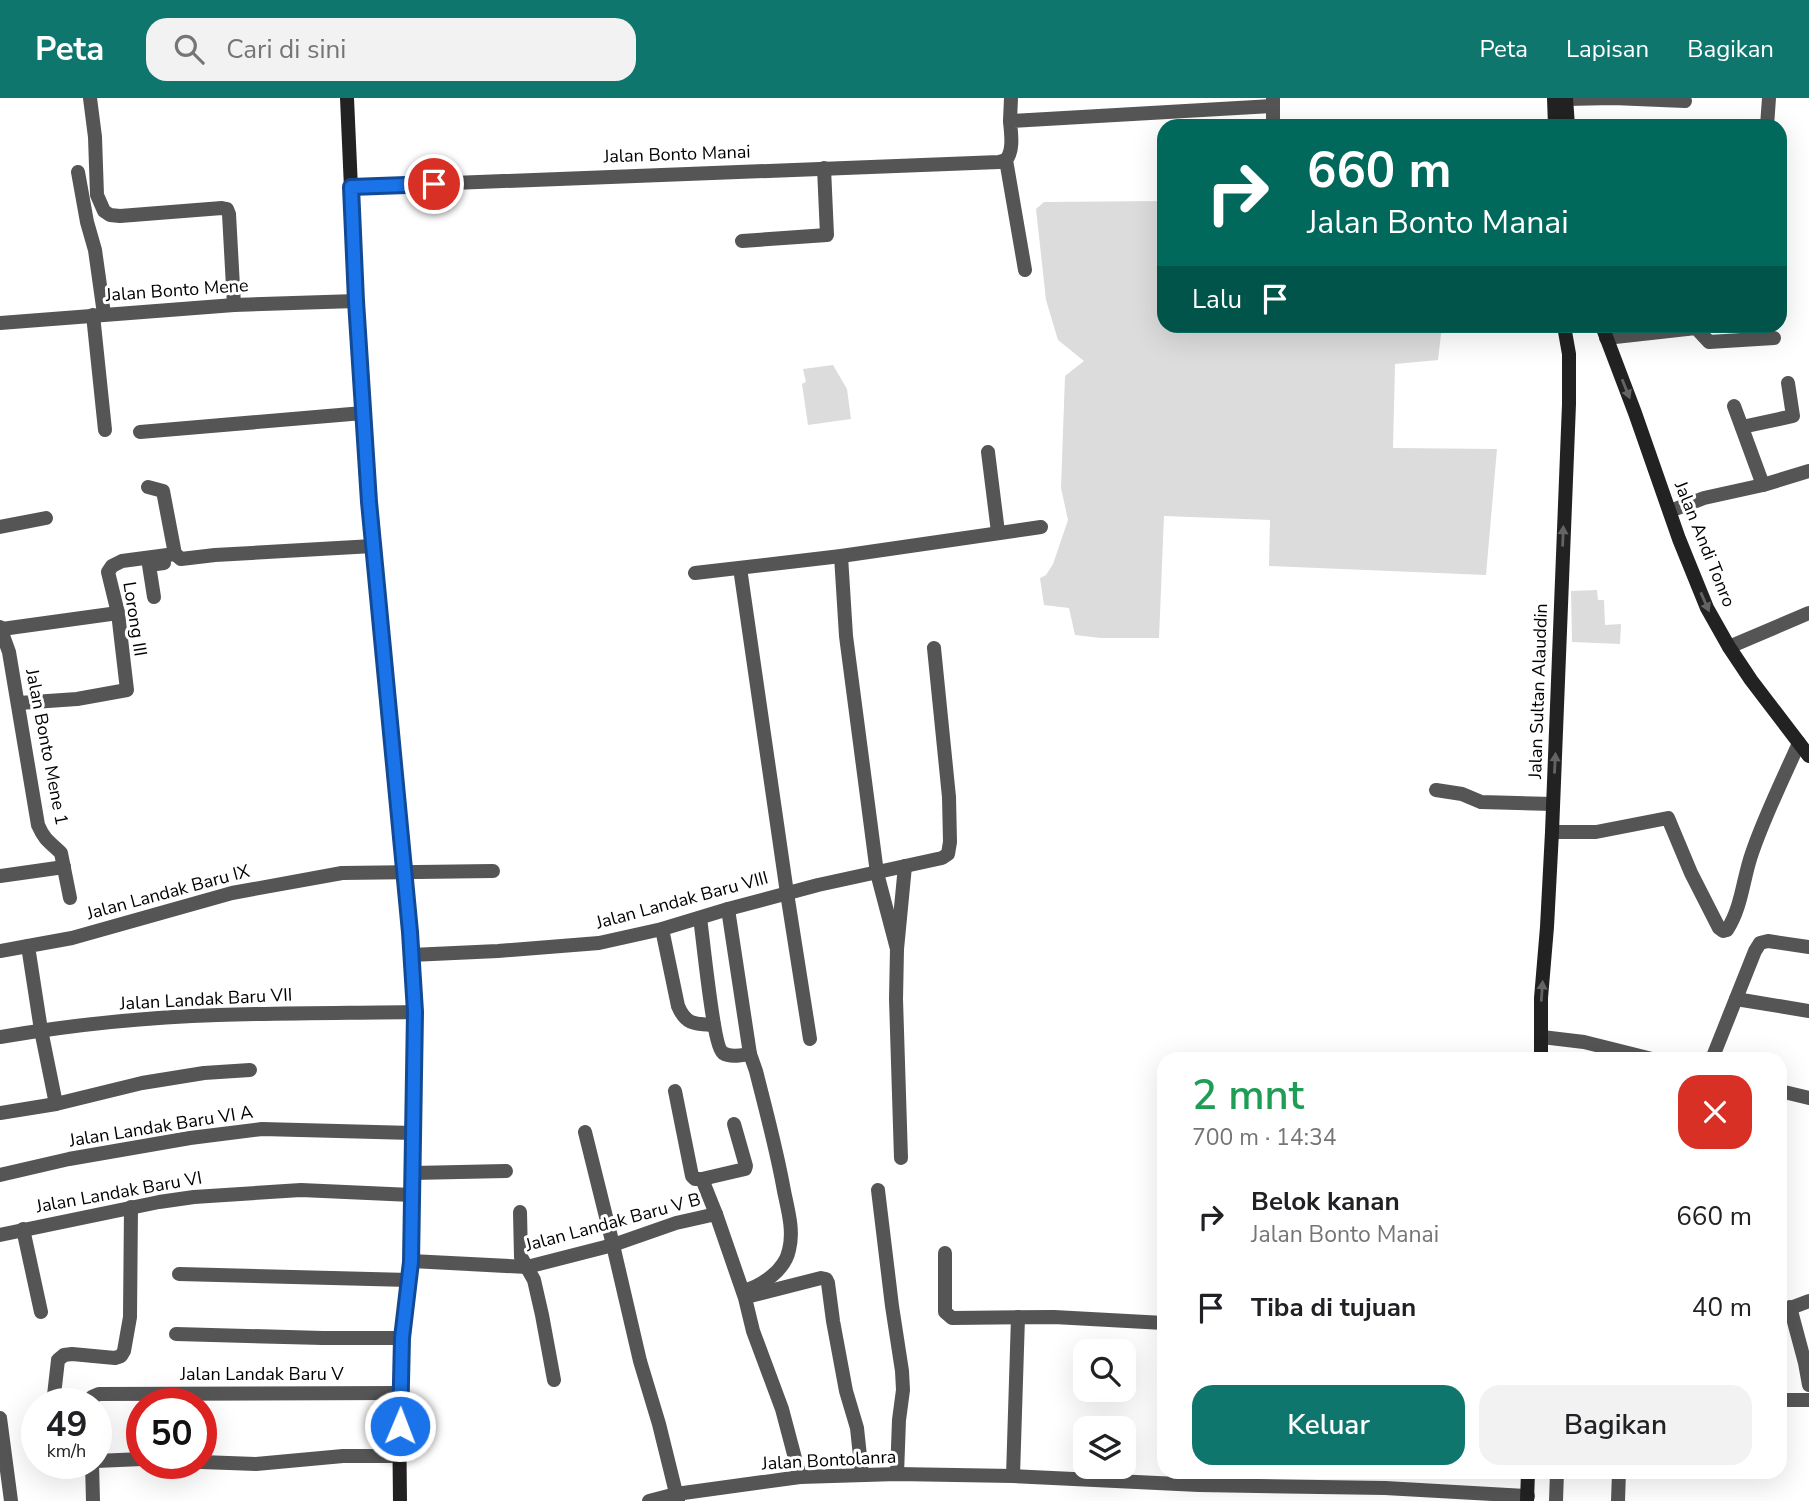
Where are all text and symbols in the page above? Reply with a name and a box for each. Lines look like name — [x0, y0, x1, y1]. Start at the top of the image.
search box — [146, 18, 636, 81]
text: Peta — [35, 27, 104, 72]
icon: search — [170, 30, 208, 68]
text: Cari di sini — [226, 32, 346, 67]
text: Peta — [1479, 33, 1528, 65]
text: Lapisan — [1566, 33, 1649, 65]
text: Bagikan — [1687, 33, 1774, 65]
text: 660 m — [1307, 137, 1451, 204]
street label: Jalan Bonto Manai — [602, 139, 751, 169]
icon: right — [1192, 147, 1283, 238]
pin — [404, 154, 464, 214]
icon: arrive — [415, 165, 453, 203]
text: Jalan Bonto Manai — [1307, 201, 1569, 244]
street label: Jalan Bonto Mene — [104, 273, 249, 307]
icon: arrive — [1256, 280, 1294, 318]
text: Lalu — [1192, 282, 1242, 317]
one-way arrow — [1620, 379, 1631, 400]
street label: Jalan Andi Tonro — [1668, 477, 1741, 611]
one-way arrow — [1558, 525, 1569, 547]
street label: Lorong III — [117, 580, 153, 658]
one-way arrow — [1700, 592, 1711, 613]
street label: Jalan Sultan Alauddin — [1523, 603, 1553, 780]
street label: Jalan Bonto Mene 1 — [20, 666, 74, 827]
one-way arrow — [1549, 752, 1560, 774]
street label: Jalan Landak Baru IX — [83, 859, 252, 926]
street label: Jalan Landak Baru VIII — [592, 865, 771, 935]
one-way arrow — [1537, 979, 1548, 1001]
street label: Jalan Landak Baru VII — [118, 982, 293, 1016]
text: 2 mnt — [1192, 1067, 1304, 1124]
button: close — [1678, 1075, 1752, 1149]
street label: Jalan Landak Baru VI A — [66, 1100, 255, 1153]
text: 700 m · 14:34 — [1192, 1122, 1337, 1153]
street label: Jalan Landak Baru VI — [33, 1166, 204, 1219]
text: Belok kanan — [1251, 1184, 1400, 1219]
street label: Jalan Landak Baru V B — [522, 1187, 703, 1257]
icon: right — [1192, 1198, 1230, 1236]
text: 660 m — [1676, 1199, 1752, 1234]
text: Jalan Bonto Manai — [1251, 1219, 1439, 1250]
icon: arrive — [1192, 1289, 1230, 1327]
text: Tiba di tujuan — [1251, 1290, 1416, 1325]
text: 40 m — [1692, 1290, 1752, 1325]
map controls — [1073, 1339, 1136, 1479]
button: search — [1073, 1339, 1136, 1402]
street label: Jalan Landak Baru V — [179, 1362, 344, 1386]
button: Keluar — [1192, 1385, 1465, 1465]
button: Bagikan — [1479, 1385, 1752, 1465]
speed limit sign: 50 — [126, 1388, 217, 1479]
position arrow — [363, 1389, 437, 1463]
text: 49 — [45, 1401, 88, 1448]
button: layers — [1073, 1416, 1136, 1479]
text: km/h — [47, 1439, 86, 1463]
street label: Jalan Bontolanra — [760, 1444, 897, 1476]

